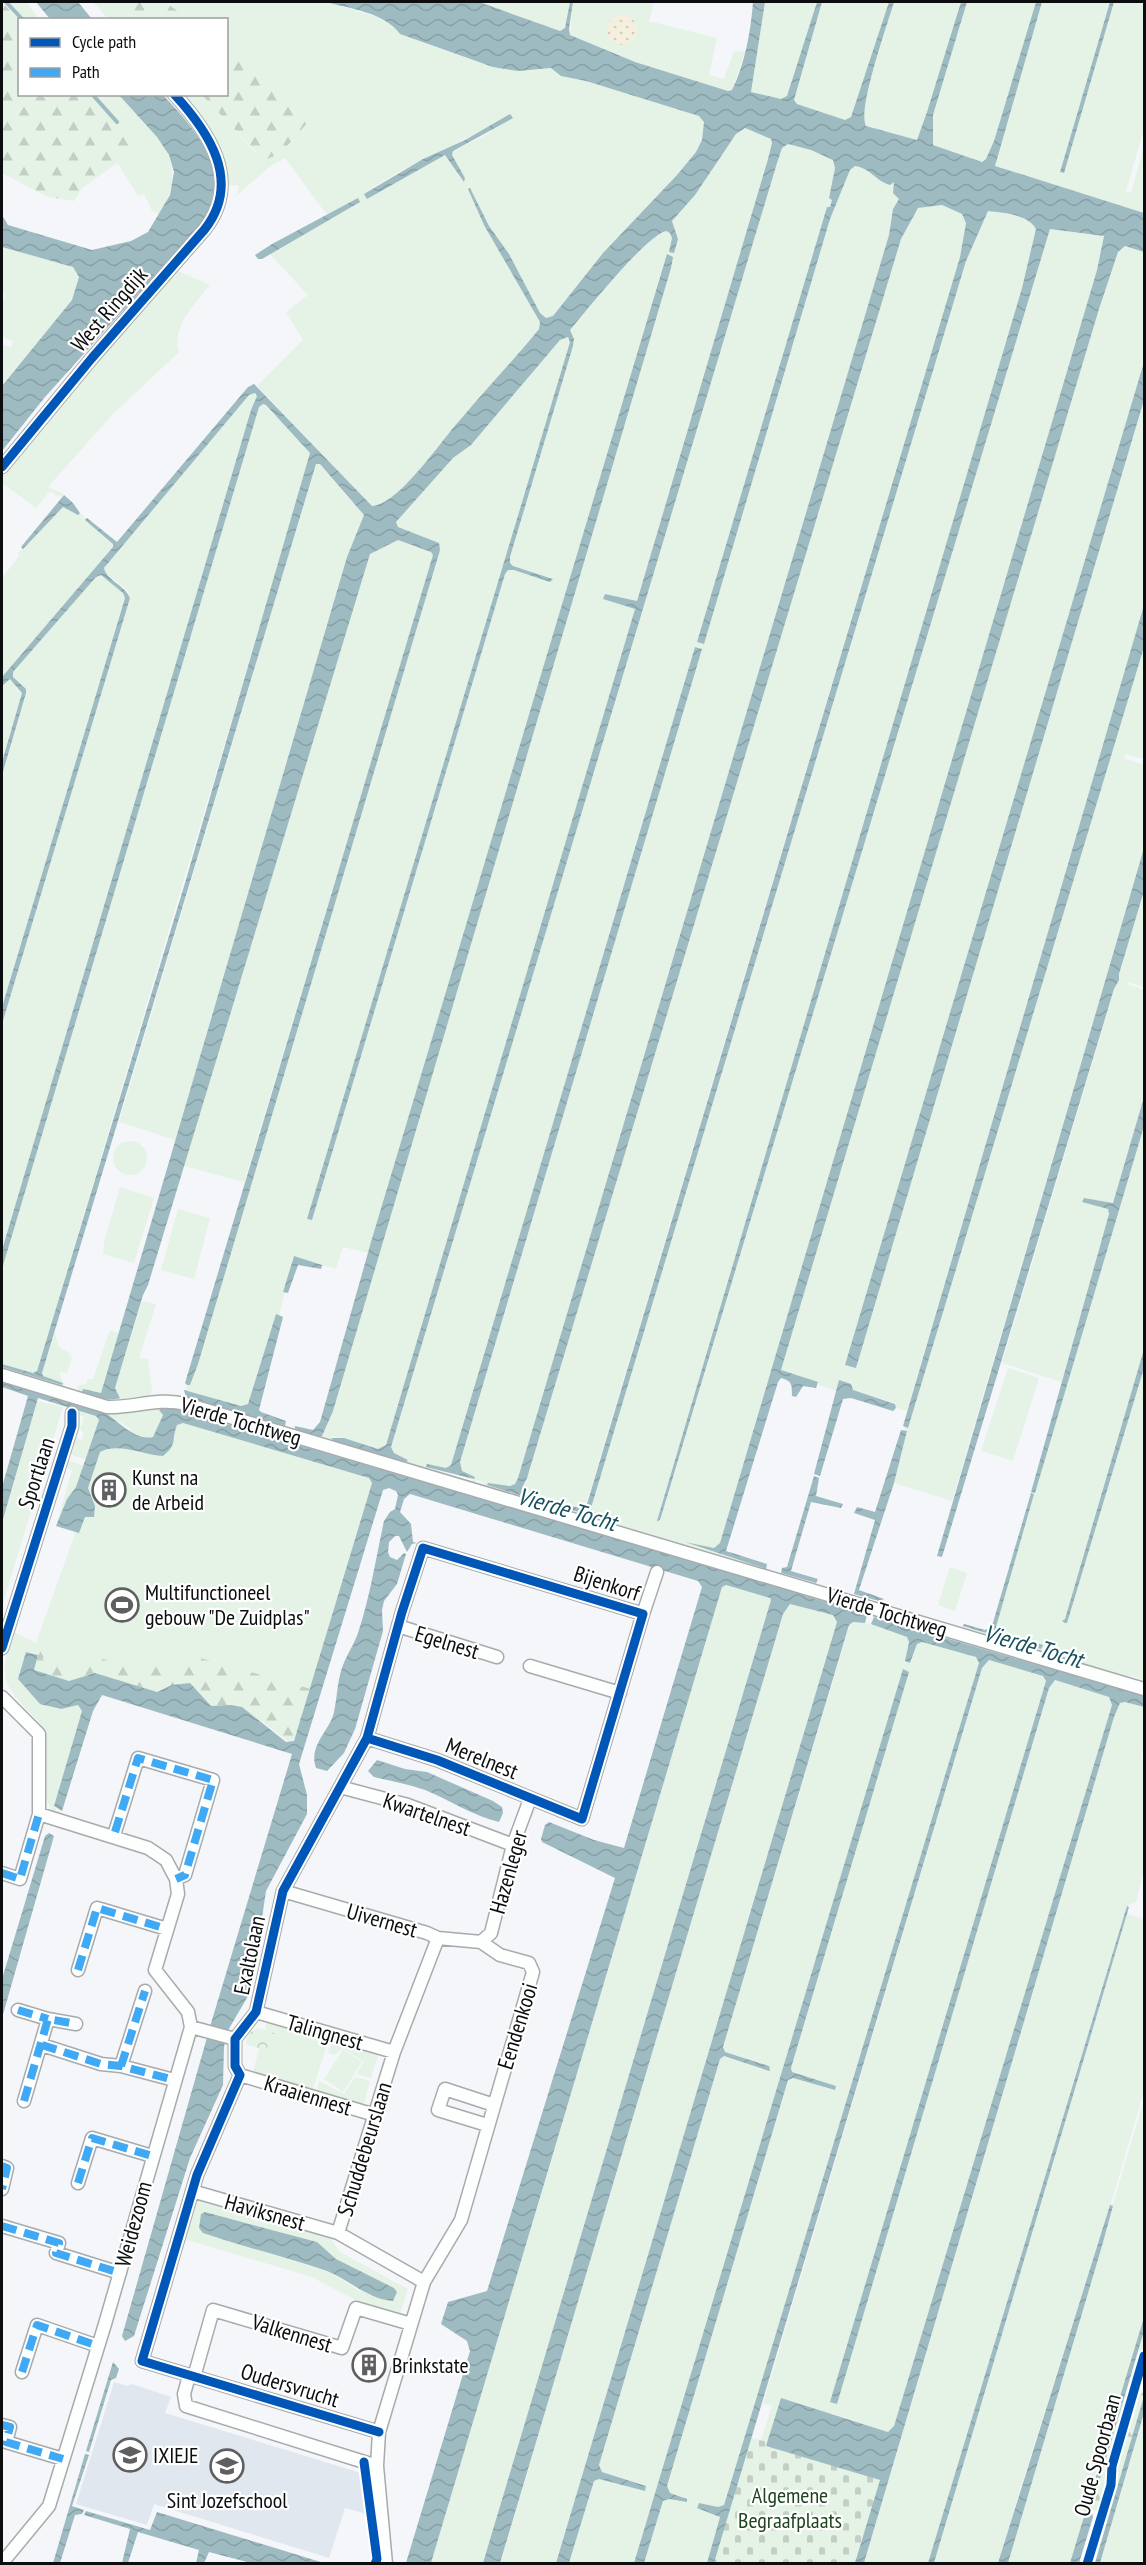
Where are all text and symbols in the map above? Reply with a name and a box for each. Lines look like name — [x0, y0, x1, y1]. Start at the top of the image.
legend — [18, 18, 228, 96]
text: Cycle path — [72, 30, 136, 53]
text: Path — [72, 60, 100, 83]
street label: West Ringdijk — [65, 260, 154, 357]
street label: Vierde Tochtweg — [176, 1390, 305, 1452]
street label: Sportlaan — [11, 1434, 61, 1512]
place label: Kunst na de Arbeid — [132, 1463, 204, 1516]
building icon: Kunst na de Arbeid — [91, 1472, 127, 1508]
water label: Vierde Tocht — [514, 1480, 623, 1539]
street label: Bijenkorf — [570, 1559, 645, 1607]
place label: Multifunctioneel gebouw "De Zuidplas" — [145, 1578, 310, 1631]
street label: Vierde Tochtweg — [822, 1580, 951, 1644]
sports icon: Multifunctioneel gebouw "De Zuidplas" — [104, 1587, 140, 1623]
water label: Vierde Tocht — [980, 1617, 1089, 1676]
street label: Egelnest — [412, 1619, 482, 1665]
street label: Merelnest — [442, 1731, 522, 1785]
street label: Kwartelnest — [380, 1786, 474, 1842]
street label: Hazenleger — [483, 1827, 533, 1917]
street label: Uivernest — [343, 1897, 421, 1943]
street label: Exaltolaan — [227, 1913, 271, 1997]
street label: Eendenkooi — [491, 1980, 543, 2072]
street label: Talingnest — [284, 2008, 366, 2056]
street label: Kraaiennest — [261, 2068, 355, 2122]
street label: Schuddebeurslaan — [330, 2079, 398, 2219]
street label: Weidezoom — [108, 2178, 158, 2270]
street label: Haviksnest — [222, 2187, 308, 2237]
street label: Valkennest — [247, 2307, 336, 2358]
building icon: Brinkstate — [351, 2347, 387, 2383]
place label: Brinkstate — [392, 2351, 469, 2379]
street label: Oudersvrucht — [237, 2357, 343, 2413]
street label: Oude Spoorbaan — [1067, 2391, 1127, 2519]
school or university icon: IXIEJE — [112, 2437, 148, 2473]
place label: IXIEJE — [153, 2441, 198, 2469]
school or university icon: Sint Jozefschool — [209, 2448, 245, 2484]
park label: Algemene Begraafplaats — [738, 2481, 842, 2534]
place label: Sint Jozefschool — [167, 2486, 288, 2514]

